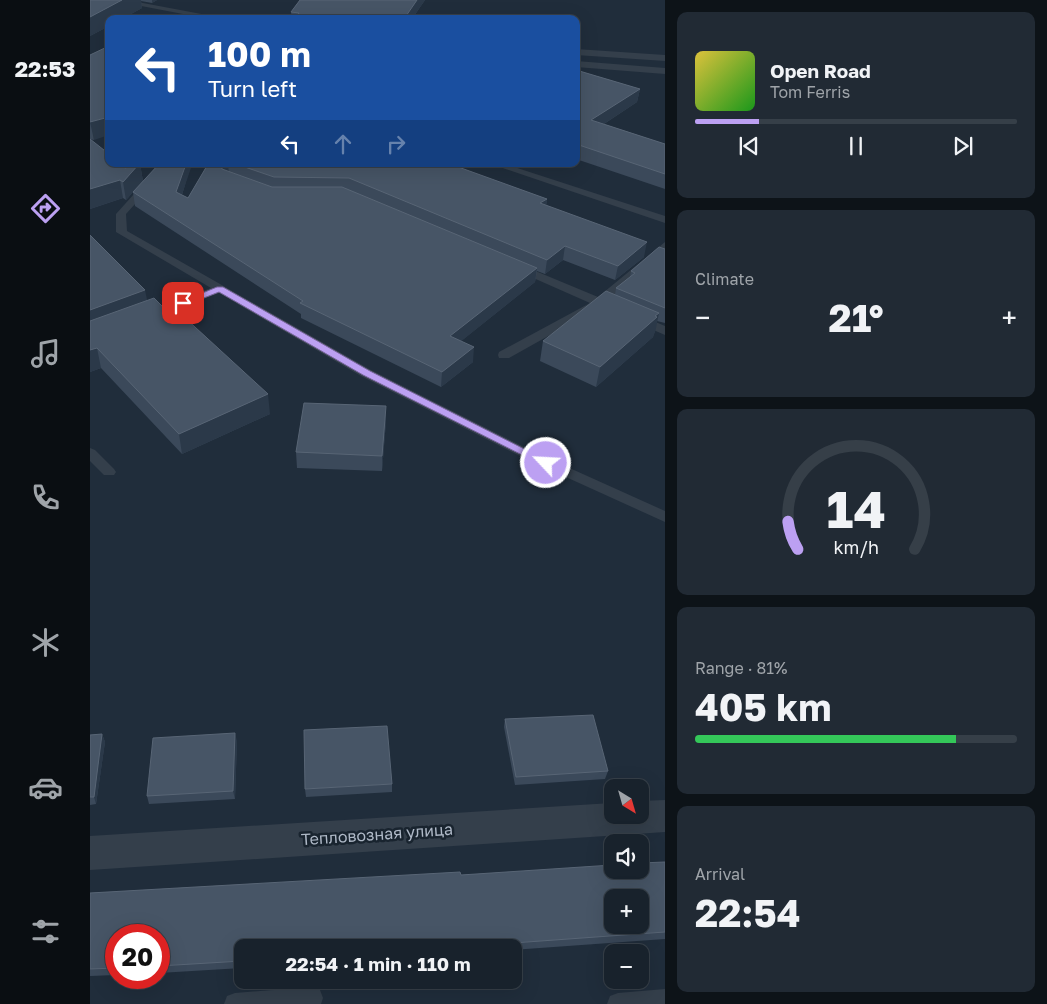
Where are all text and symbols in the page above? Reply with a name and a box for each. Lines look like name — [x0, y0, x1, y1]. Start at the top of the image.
text: 100 m — [208, 33, 311, 75]
icon: left — [125, 35, 190, 100]
text: 22:53 — [15, 55, 75, 82]
text: Open Road — [770, 59, 871, 82]
text: Turn left — [208, 75, 297, 102]
text: Tom Ferris — [770, 82, 850, 102]
icon: left — [276, 130, 304, 158]
icon: ahead — [329, 130, 357, 158]
icon: right — [382, 130, 410, 158]
icon: previous — [735, 132, 763, 160]
icon: pause — [842, 132, 870, 160]
icon: next — [949, 132, 977, 160]
icon: directions — [28, 191, 63, 226]
text: Climate — [695, 269, 754, 289]
pin — [162, 282, 204, 324]
icon: arrive — [169, 289, 197, 317]
text: 21° — [829, 295, 884, 340]
text: − — [695, 301, 710, 334]
text: + — [1002, 301, 1017, 334]
icon: music — [28, 336, 63, 371]
position arrow — [519, 436, 571, 488]
text: 14 — [826, 477, 886, 539]
icon: phone — [28, 480, 63, 515]
text: km/h — [833, 536, 879, 558]
icon: climate — [28, 625, 63, 660]
text: Range · 81% — [695, 658, 787, 678]
text: 405 km — [695, 684, 831, 729]
icon: car — [28, 770, 63, 805]
north arrow — [604, 779, 649, 824]
map controls — [604, 779, 649, 989]
street label: Тепловозная улица — [300, 819, 454, 849]
button: sound — [604, 834, 649, 879]
text: Arrival — [695, 864, 745, 884]
button: + — [604, 889, 649, 934]
text: 22:54 — [695, 890, 800, 935]
icon: filters — [28, 914, 63, 949]
speed limit sign: 20 — [105, 924, 170, 989]
button: − — [604, 944, 649, 989]
text: 22:54 · 1 min · 110 m — [285, 952, 471, 975]

